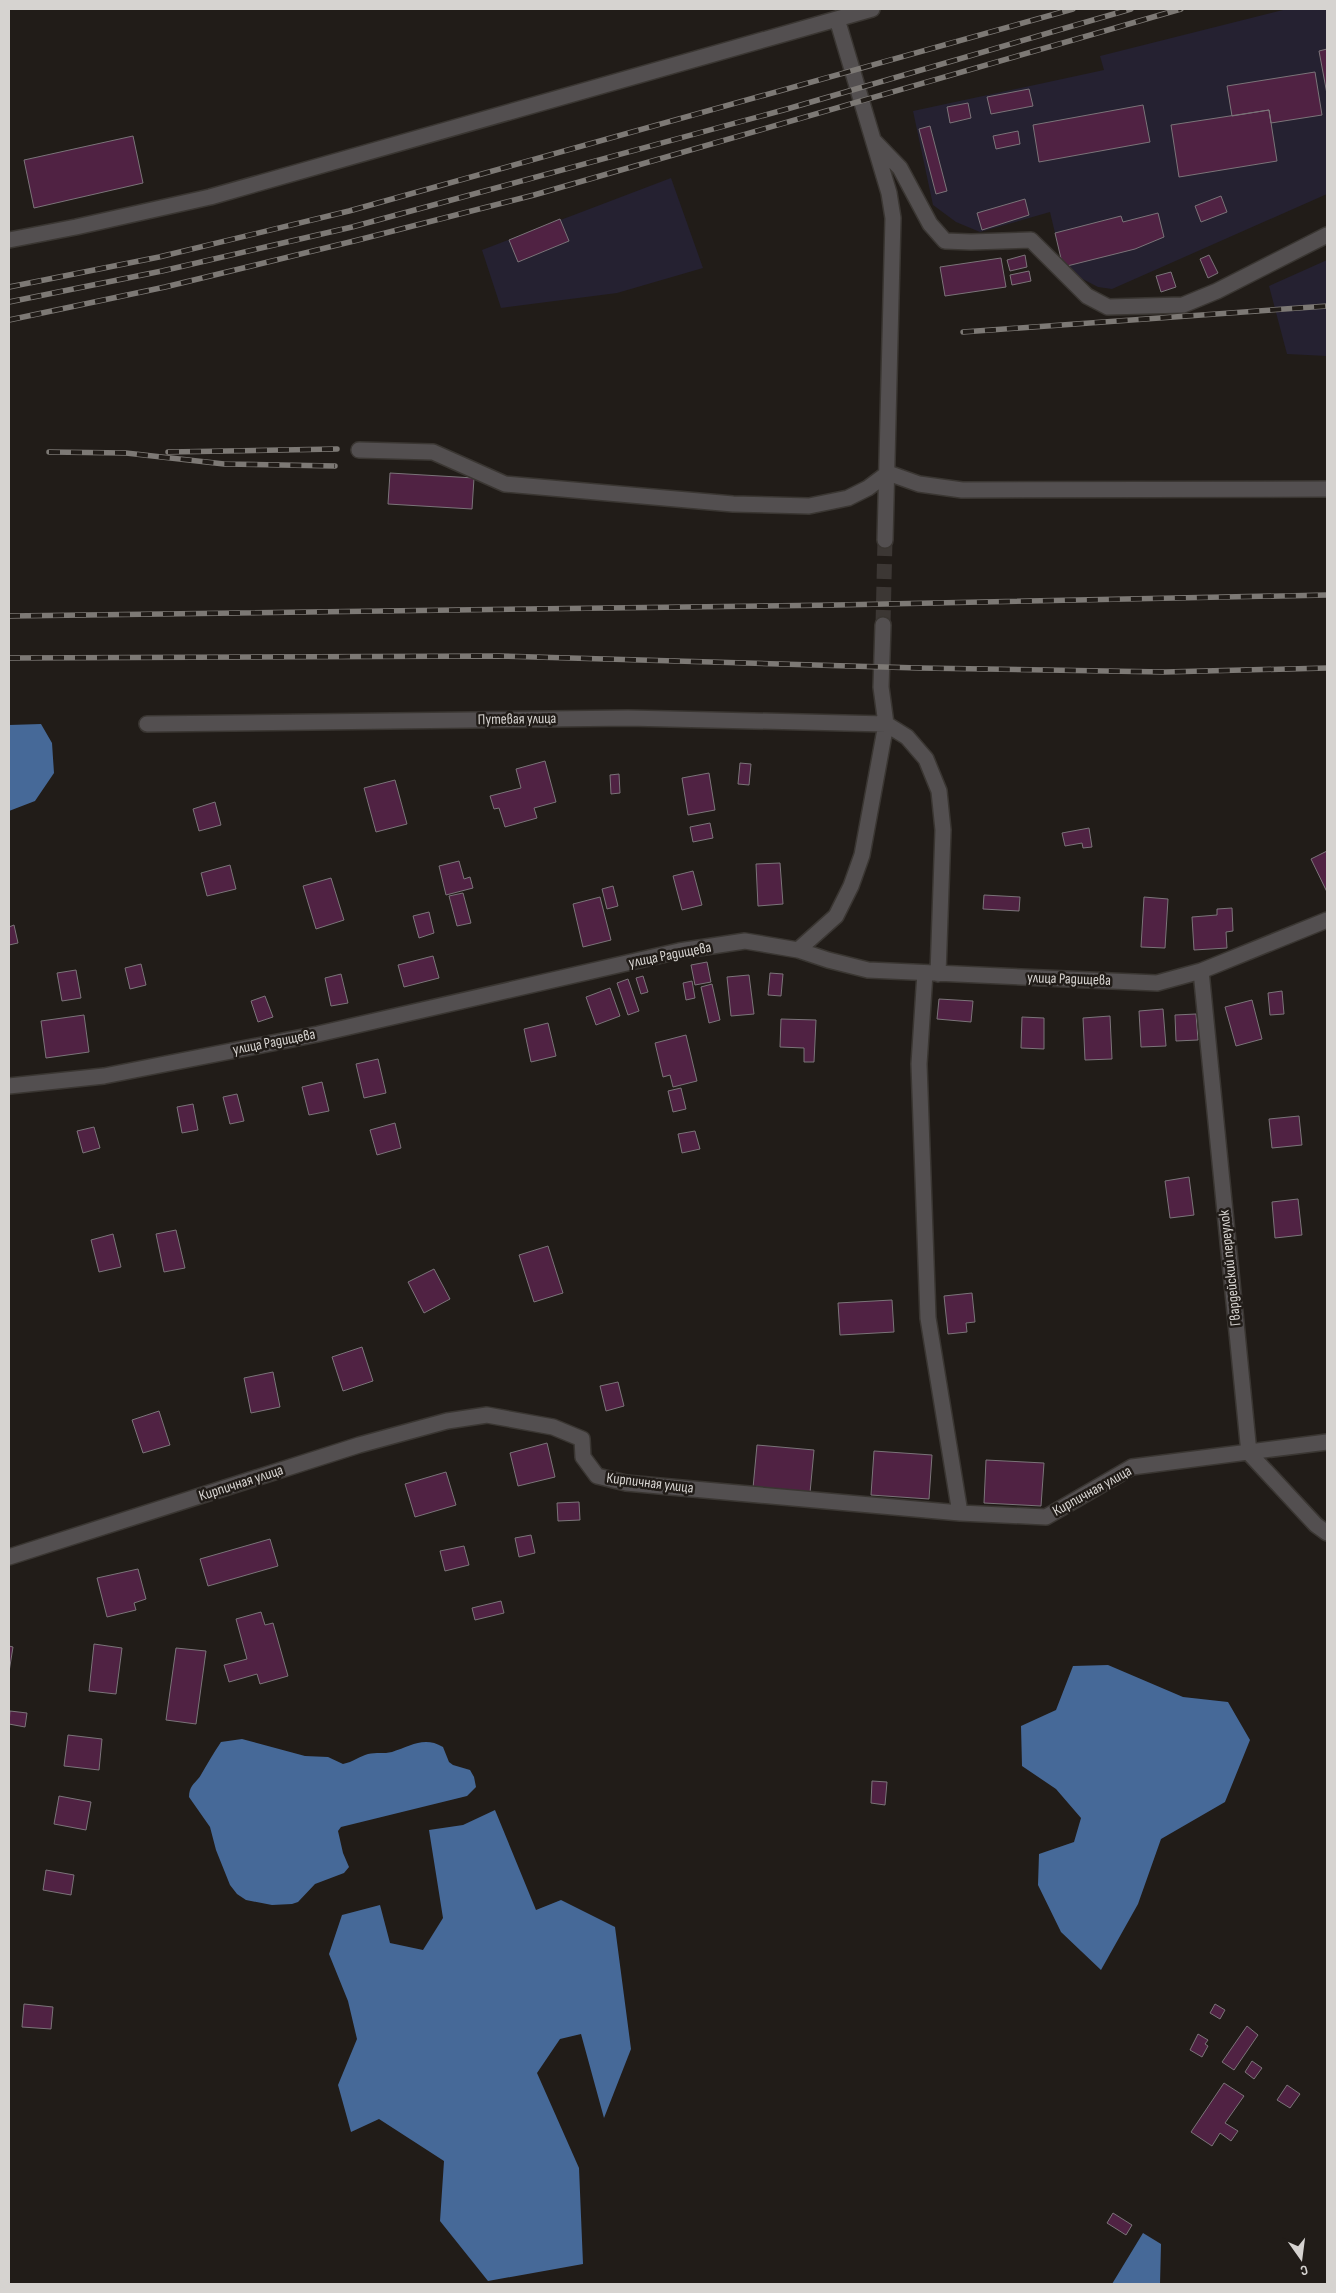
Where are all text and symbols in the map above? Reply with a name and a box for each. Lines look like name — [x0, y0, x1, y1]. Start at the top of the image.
street label: Путевая улица — [478, 709, 557, 729]
street label: улица Радищева — [627, 938, 713, 972]
street label: улица Радищева — [1027, 968, 1111, 990]
street label: улица Радищева — [231, 1025, 317, 1059]
street label: Гвардейский переулок — [1214, 1209, 1246, 1327]
street label: Кирпичная улица — [196, 1460, 286, 1506]
street label: Кирпичная улица — [1049, 1461, 1135, 1521]
street label: Кирпичная улица — [605, 1468, 695, 1498]
north arrow — [1276, 2233, 1326, 2283]
text: С — [1298, 2261, 1310, 2279]

